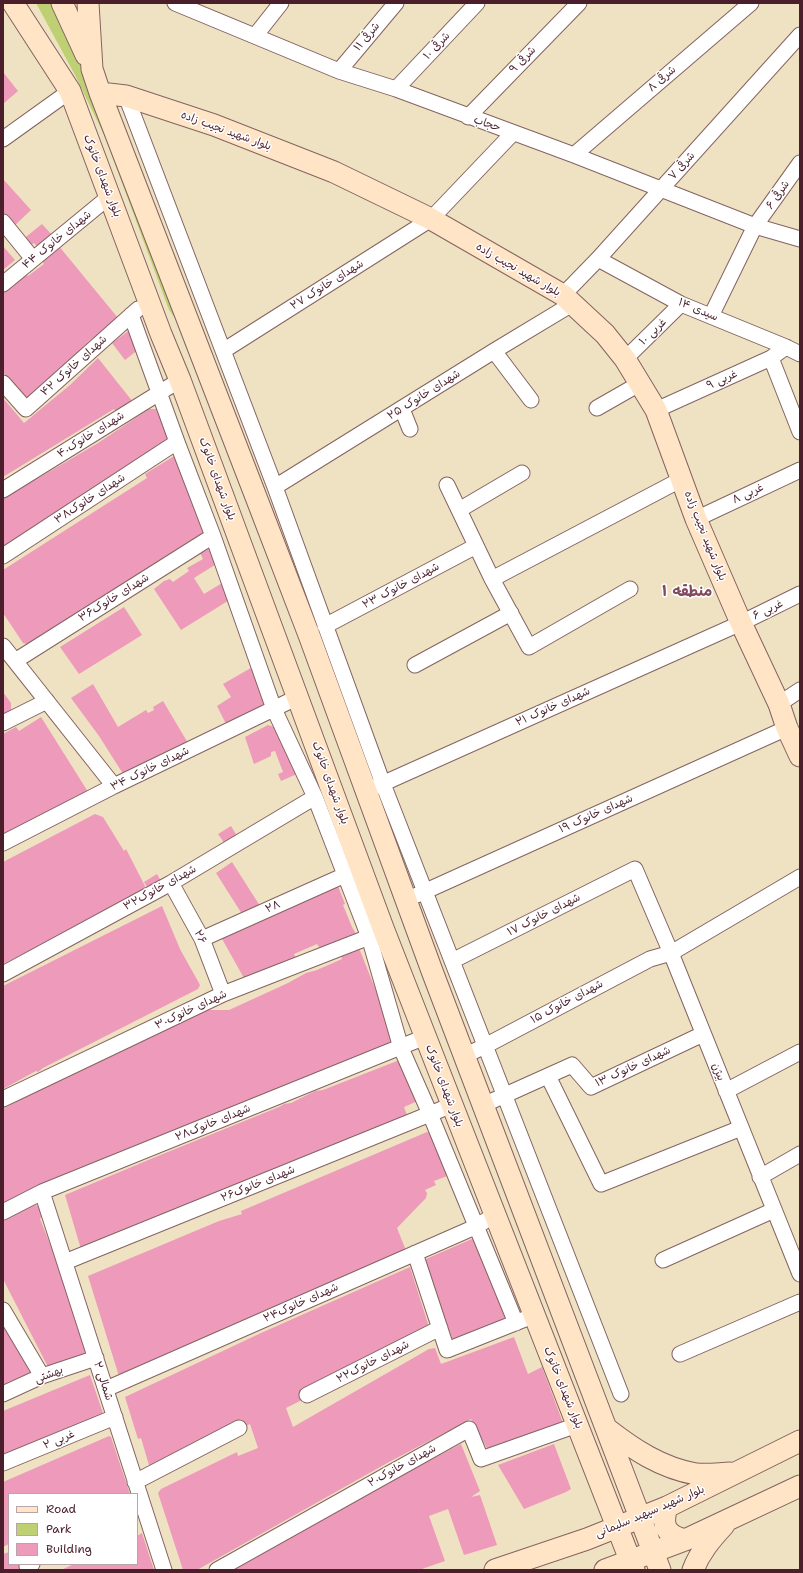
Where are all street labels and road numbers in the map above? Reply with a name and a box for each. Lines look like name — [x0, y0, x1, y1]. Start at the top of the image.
street label: شرقی ۱۱ — [351, 20, 383, 54]
street label: شرقی ۱۰ — [421, 29, 453, 63]
street label: شرقی ۹ — [507, 44, 539, 76]
street label: شرقی ۸ — [645, 63, 679, 95]
street label: بلوار شهید نجیب زاده — [179, 108, 273, 154]
street label: حجاب — [472, 113, 502, 135]
street label: بلوار شهدای خانوک — [80, 133, 124, 219]
street label: شرقی ۷ — [666, 149, 698, 183]
street label: شرقی ۶ — [763, 178, 793, 212]
street label: ۴۴ شهدای خانوک — [20, 208, 94, 272]
street label: بلوار شهید نجیب زاده — [473, 240, 563, 300]
street label: شهدای خانوک ۲۷ — [288, 257, 366, 313]
street label: سیدی ۱۴ — [676, 296, 720, 324]
street label: غربی ۱۰ — [637, 316, 669, 348]
street label: شهدای خانوک ۴۲ — [38, 333, 110, 399]
street label: شهدای خانوک ۲۵ — [385, 367, 463, 423]
street label: غربی ۹ — [705, 367, 739, 393]
street label: شهدای خانوک۴۰ — [55, 409, 127, 461]
street label: بلوار شهدای خانوک — [196, 436, 238, 522]
street label: شهدای خانوک۳۸ — [52, 471, 128, 527]
street label: غربی ۸ — [730, 481, 766, 507]
street label: بلوار شهید نجیب زاده — [681, 489, 729, 583]
street label: شهدای خانوک ۲۳ — [360, 560, 442, 612]
street label: شهدای خانوک۳۶ — [76, 571, 152, 625]
street label: غربی ۶ — [751, 597, 785, 623]
street label: شهدای خانوک ۲۱ — [514, 685, 592, 729]
street label: بلوار شهدای خانوک — [309, 740, 351, 826]
street label: ۳۴ شهدای خانوک — [108, 744, 192, 794]
street label: شهدای خانوک ۱۹ — [557, 792, 635, 836]
street label: شهدای خانوک۳۲ — [121, 862, 199, 914]
street label: شهدای خانوک ۱۷ — [505, 891, 583, 939]
street label: ۲۸ — [263, 898, 283, 916]
street label: ۲۶ — [191, 928, 209, 946]
street label: شهدای خانوک ۱۵ — [528, 977, 606, 1027]
street label: شهدای خانوک۳۰ — [153, 988, 229, 1032]
street label: بلوار شهدای خانوک — [422, 1043, 466, 1129]
street label: شهدای خانوک ۱۳ — [593, 1044, 673, 1090]
street label: بیژن — [708, 1061, 728, 1083]
street label: شهدای خانوک۲۸ — [173, 1102, 253, 1144]
street label: شهدای خانوک۲۶ — [219, 1163, 297, 1205]
street label: شهدای خانوک۲۴ — [261, 1281, 341, 1325]
street label: شهدای خانوک۲۲ — [334, 1338, 412, 1386]
street label: بلوار شهدای خانوک — [541, 1345, 585, 1431]
street label: شمالی ۲ — [91, 1360, 115, 1402]
street label: بهشتی — [33, 1364, 65, 1386]
street label: ۲ غربی — [41, 1428, 77, 1452]
street label: شهدای خانوک۲۰ — [366, 1442, 438, 1490]
street label: بلوار شهید سپهبد سلیمانی — [593, 1483, 707, 1541]

